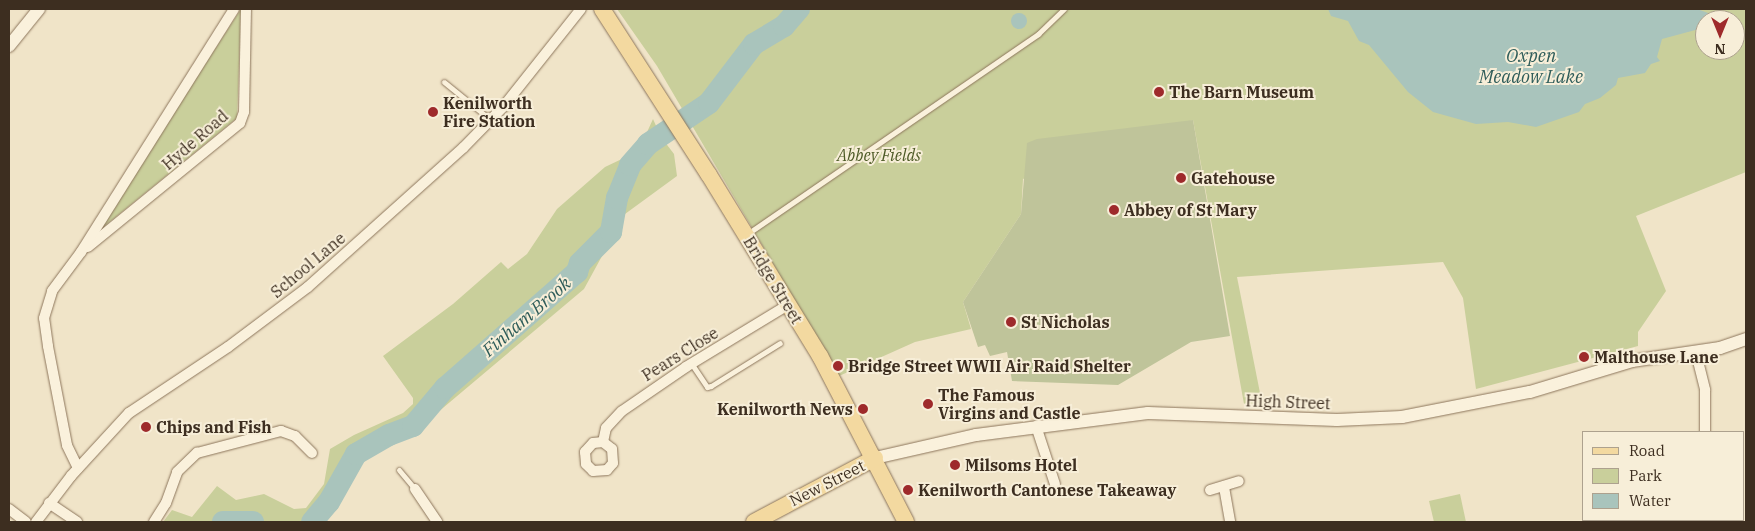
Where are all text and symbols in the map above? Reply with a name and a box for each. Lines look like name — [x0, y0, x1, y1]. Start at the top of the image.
north arrow — [1695, 10, 1745, 60]
text: N — [1714, 40, 1726, 58]
water label: Oxpen Meadow Lake — [1479, 46, 1583, 88]
place label: The Barn Museum — [1169, 82, 1314, 102]
marker: The Barn Museum — [1153, 86, 1165, 98]
place label: Kenilworth Fire Station — [443, 93, 535, 131]
street label: Hyde Road — [158, 106, 232, 174]
marker: Kenilworth Fire Station — [427, 106, 439, 118]
park label: Abbey Fields — [837, 145, 921, 165]
place label: Gatehouse — [1191, 168, 1275, 188]
marker: Gatehouse — [1175, 172, 1187, 184]
place label: Abbey of St Mary — [1124, 200, 1257, 220]
marker: Abbey of St Mary — [1108, 204, 1120, 216]
street label: School Lane — [267, 228, 349, 302]
street label: Bridge Street — [739, 233, 807, 327]
water label: Finham Brook — [478, 273, 576, 361]
place label: St Nicholas — [1021, 312, 1110, 332]
marker: St Nicholas — [1005, 316, 1017, 328]
street label: Pears Close — [638, 323, 722, 385]
place label: Malthouse Lane — [1594, 347, 1718, 367]
marker: Malthouse Lane — [1578, 351, 1590, 363]
place label: Bridge Street WWII Air Raid Shelter — [848, 356, 1131, 376]
marker: Bridge Street WWII Air Raid Shelter — [832, 360, 844, 372]
place label: The Famous Virgins and Castle — [938, 385, 1080, 423]
street label: High Street — [1245, 391, 1331, 413]
marker: The Famous Virgins and Castle — [922, 398, 934, 410]
place label: Kenilworth News — [717, 399, 853, 419]
marker: Kenilworth News — [857, 403, 869, 415]
place label: Chips and Fish — [156, 417, 272, 437]
marker: Chips and Fish — [140, 421, 152, 433]
legend — [1582, 431, 1745, 521]
text: Road — [1629, 441, 1665, 460]
place label: Milsoms Hotel — [965, 455, 1077, 475]
street label: New Street — [786, 456, 868, 510]
marker: Milsoms Hotel — [949, 459, 961, 471]
text: Park — [1629, 466, 1662, 485]
place label: Kenilworth Cantonese Takeaway — [918, 480, 1176, 500]
marker: Kenilworth Cantonese Takeaway — [902, 484, 914, 496]
text: Water — [1629, 491, 1671, 510]

